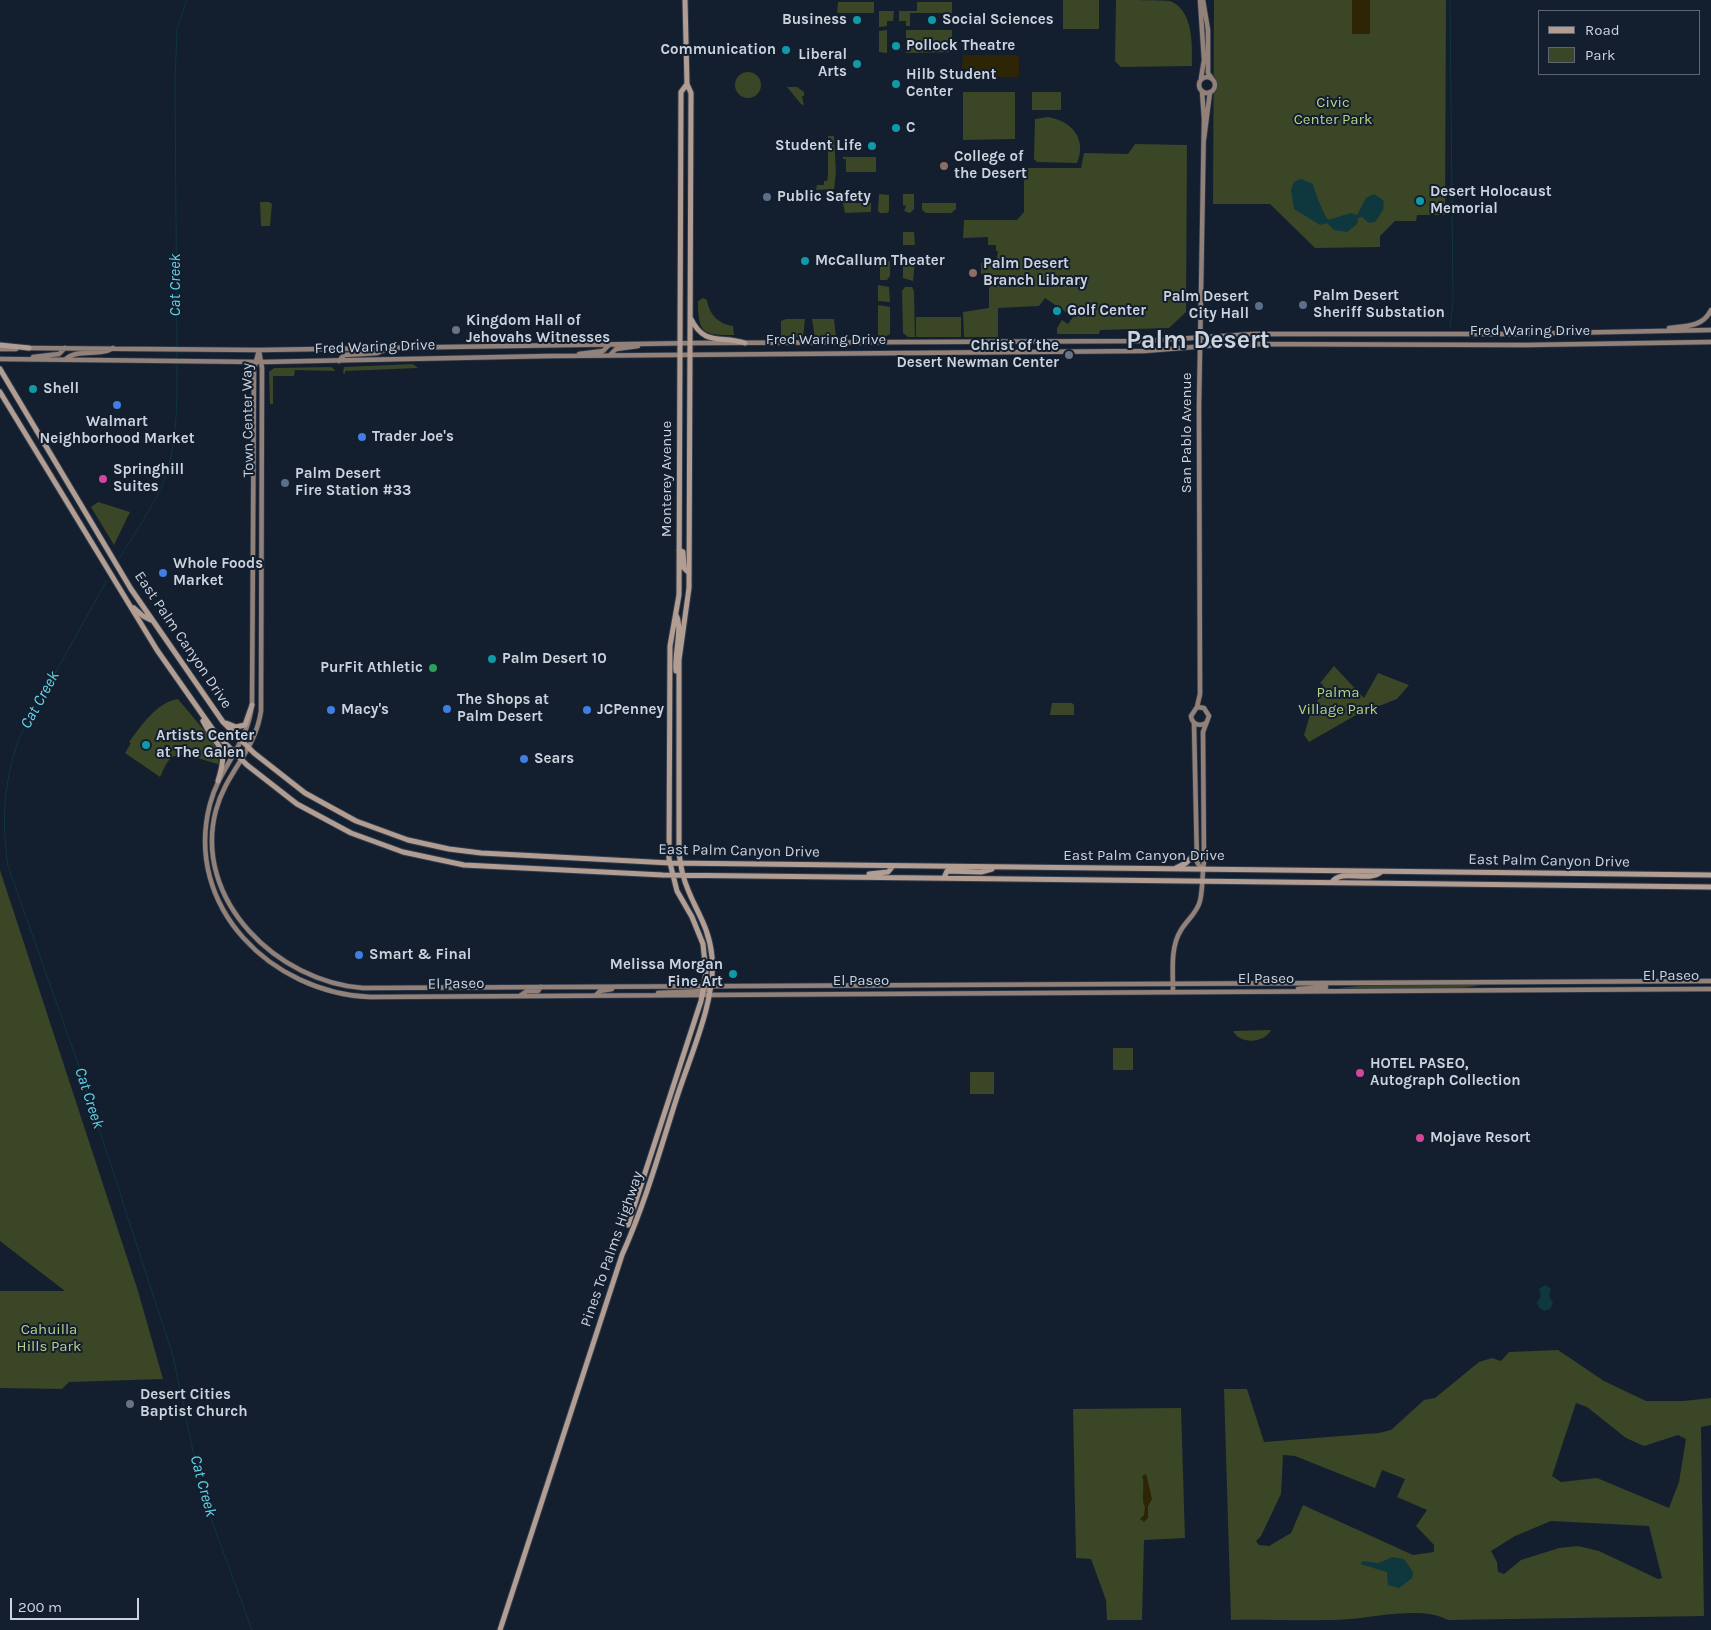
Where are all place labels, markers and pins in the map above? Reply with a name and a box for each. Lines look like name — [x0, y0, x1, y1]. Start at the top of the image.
place label: Business — [782, 11, 847, 29]
place label: Social Sciences — [942, 11, 1054, 29]
marker: Business — [851, 14, 863, 26]
marker: Social Sciences — [926, 14, 938, 26]
place label: Pollock Theatre — [906, 37, 1015, 55]
marker: Pollock Theatre — [890, 40, 902, 52]
place label: Communication — [660, 41, 776, 59]
marker: Communication — [780, 44, 792, 56]
place label: Liberal Arts — [798, 46, 847, 81]
marker: Liberal Arts — [851, 58, 863, 70]
place label: Hilb Student Center — [906, 66, 996, 101]
marker: Hilb Student Center — [890, 78, 902, 90]
place label: C — [906, 119, 916, 137]
marker: C — [890, 122, 902, 134]
place label: Student Life — [775, 137, 862, 155]
marker: Student Life — [866, 140, 878, 152]
place label: College of the Desert — [954, 148, 1027, 183]
marker: College of the Desert — [938, 160, 950, 172]
place label: Desert Holocaust Memorial — [1430, 183, 1552, 218]
place label: Public Safety — [777, 188, 871, 206]
marker: Public Safety — [761, 191, 773, 203]
marker: Desert Holocaust Memorial — [1414, 195, 1426, 207]
place label: McCallum Theater — [815, 252, 945, 270]
marker: McCallum Theater — [799, 255, 811, 267]
place label: Palm Desert Branch Library — [983, 255, 1087, 290]
marker: Palm Desert Branch Library — [967, 267, 979, 279]
place label: Palm Desert Sheriff Substation — [1313, 287, 1445, 322]
place label: Palm Desert City Hall — [1163, 288, 1249, 323]
marker: Palm Desert Sheriff Substation — [1297, 299, 1309, 311]
marker: Palm Desert City Hall — [1253, 300, 1265, 312]
place label: Golf Center — [1067, 302, 1146, 320]
marker: Golf Center — [1051, 305, 1063, 317]
place label: Kingdom Hall of Jehovahs Witnesses — [466, 312, 610, 347]
marker: Kingdom Hall of Jehovahs Witnesses — [450, 324, 462, 336]
place label: Christ of the Desert Newman Center — [897, 337, 1059, 372]
marker: Christ of the Desert Newman Center — [1063, 349, 1075, 361]
place label: Shell — [43, 380, 79, 398]
marker: Shell — [27, 383, 39, 395]
marker: Walmart Neighborhood Market — [111, 399, 123, 411]
place label: Walmart Neighborhood Market — [39, 413, 195, 448]
place label: Trader Joe's — [372, 428, 454, 446]
marker: Trader Joe's — [356, 431, 368, 443]
place label: Springhill Suites — [113, 461, 184, 496]
place label: Palm Desert Fire Station #33 — [295, 465, 411, 500]
marker: Springhill Suites — [97, 473, 109, 485]
marker: Palm Desert Fire Station #33 — [279, 477, 291, 489]
place label: Whole Foods Market — [173, 555, 263, 590]
marker: Whole Foods Market — [157, 567, 169, 579]
place label: Palm Desert 10 — [502, 650, 607, 668]
marker: Palm Desert 10 — [486, 653, 498, 665]
place label: PurFit Athletic — [320, 659, 423, 677]
marker: PurFit Athletic — [427, 662, 439, 674]
place label: The Shops at Palm Desert — [457, 691, 549, 726]
place label: Macy's — [341, 701, 389, 719]
place label: JCPenney — [597, 701, 664, 719]
marker: The Shops at Palm Desert — [441, 703, 453, 715]
marker: Macy's — [325, 704, 337, 716]
marker: JCPenney — [581, 704, 593, 716]
place label: Artists Center at The Galen — [156, 727, 254, 762]
marker: Artists Center at The Galen — [140, 739, 152, 751]
place label: Sears — [534, 750, 574, 768]
marker: Sears — [518, 753, 530, 765]
place label: Smart & Final — [369, 946, 471, 964]
marker: Smart & Final — [353, 949, 365, 961]
place label: Melissa Morgan Fine Art — [610, 956, 723, 991]
marker: Melissa Morgan Fine Art — [727, 968, 739, 980]
place label: HOTEL PASEO, Autograph Collection — [1370, 1055, 1521, 1090]
marker: HOTEL PASEO, Autograph Collection — [1354, 1067, 1366, 1079]
place label: Mojave Resort — [1430, 1129, 1531, 1147]
marker: Mojave Resort — [1414, 1132, 1426, 1144]
place label: Desert Cities Baptist Church — [140, 1386, 248, 1421]
marker: Desert Cities Baptist Church — [124, 1398, 136, 1410]

